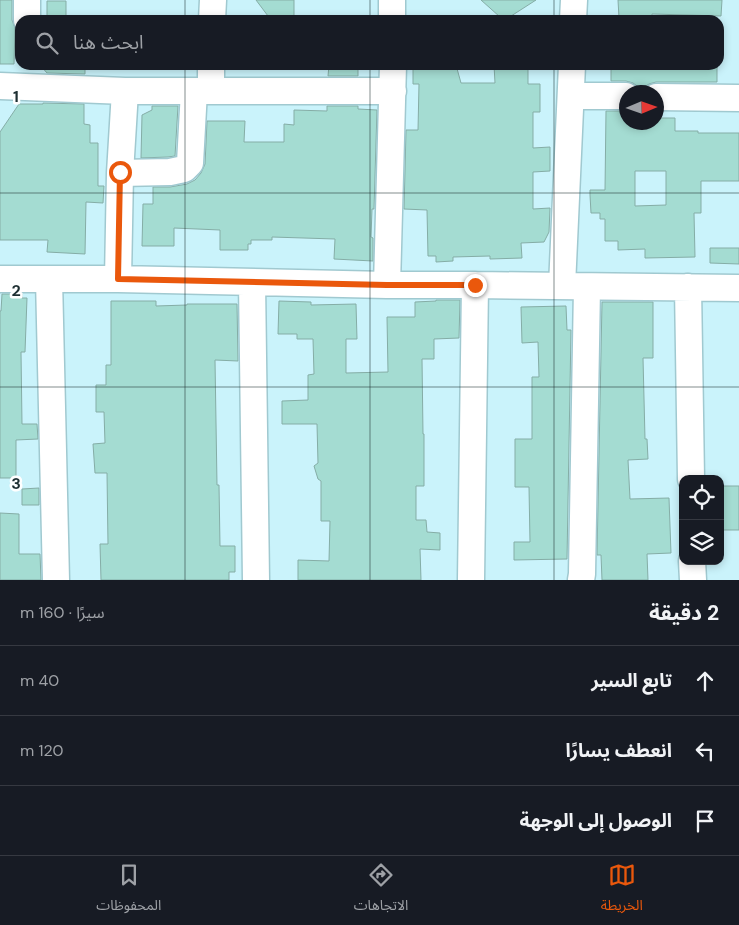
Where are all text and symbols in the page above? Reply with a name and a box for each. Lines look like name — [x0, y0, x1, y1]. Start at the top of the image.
search box — [15, 15, 724, 70]
icon: search — [33, 29, 61, 57]
text: ابحث هنا — [73, 30, 144, 55]
north arrow — [619, 85, 664, 130]
text: 1 — [13, 86, 19, 107]
route start — [109, 161, 132, 184]
route end — [464, 274, 487, 297]
text: 2 — [11, 280, 21, 301]
text: 3 — [11, 473, 21, 494]
map controls — [679, 475, 724, 565]
button: locate — [679, 475, 724, 520]
button: layers — [679, 520, 724, 565]
text: 2 دقيقة — [649, 599, 719, 627]
text: سيرًا · 160 m — [20, 602, 104, 623]
icon: ahead — [691, 667, 719, 695]
text: تابع السير — [591, 668, 672, 693]
text: 40 m — [20, 670, 59, 691]
icon: left — [691, 737, 719, 765]
text: انعطف يسارًا — [565, 738, 672, 763]
text: 120 m — [20, 740, 64, 761]
icon: arrive — [691, 807, 719, 835]
text: الوصول إلى الوجهة — [520, 808, 672, 833]
tab: المحفوظات — [96, 861, 161, 920]
tab: الاتجاهات — [354, 861, 408, 920]
tab: الخريطة — [601, 861, 643, 920]

